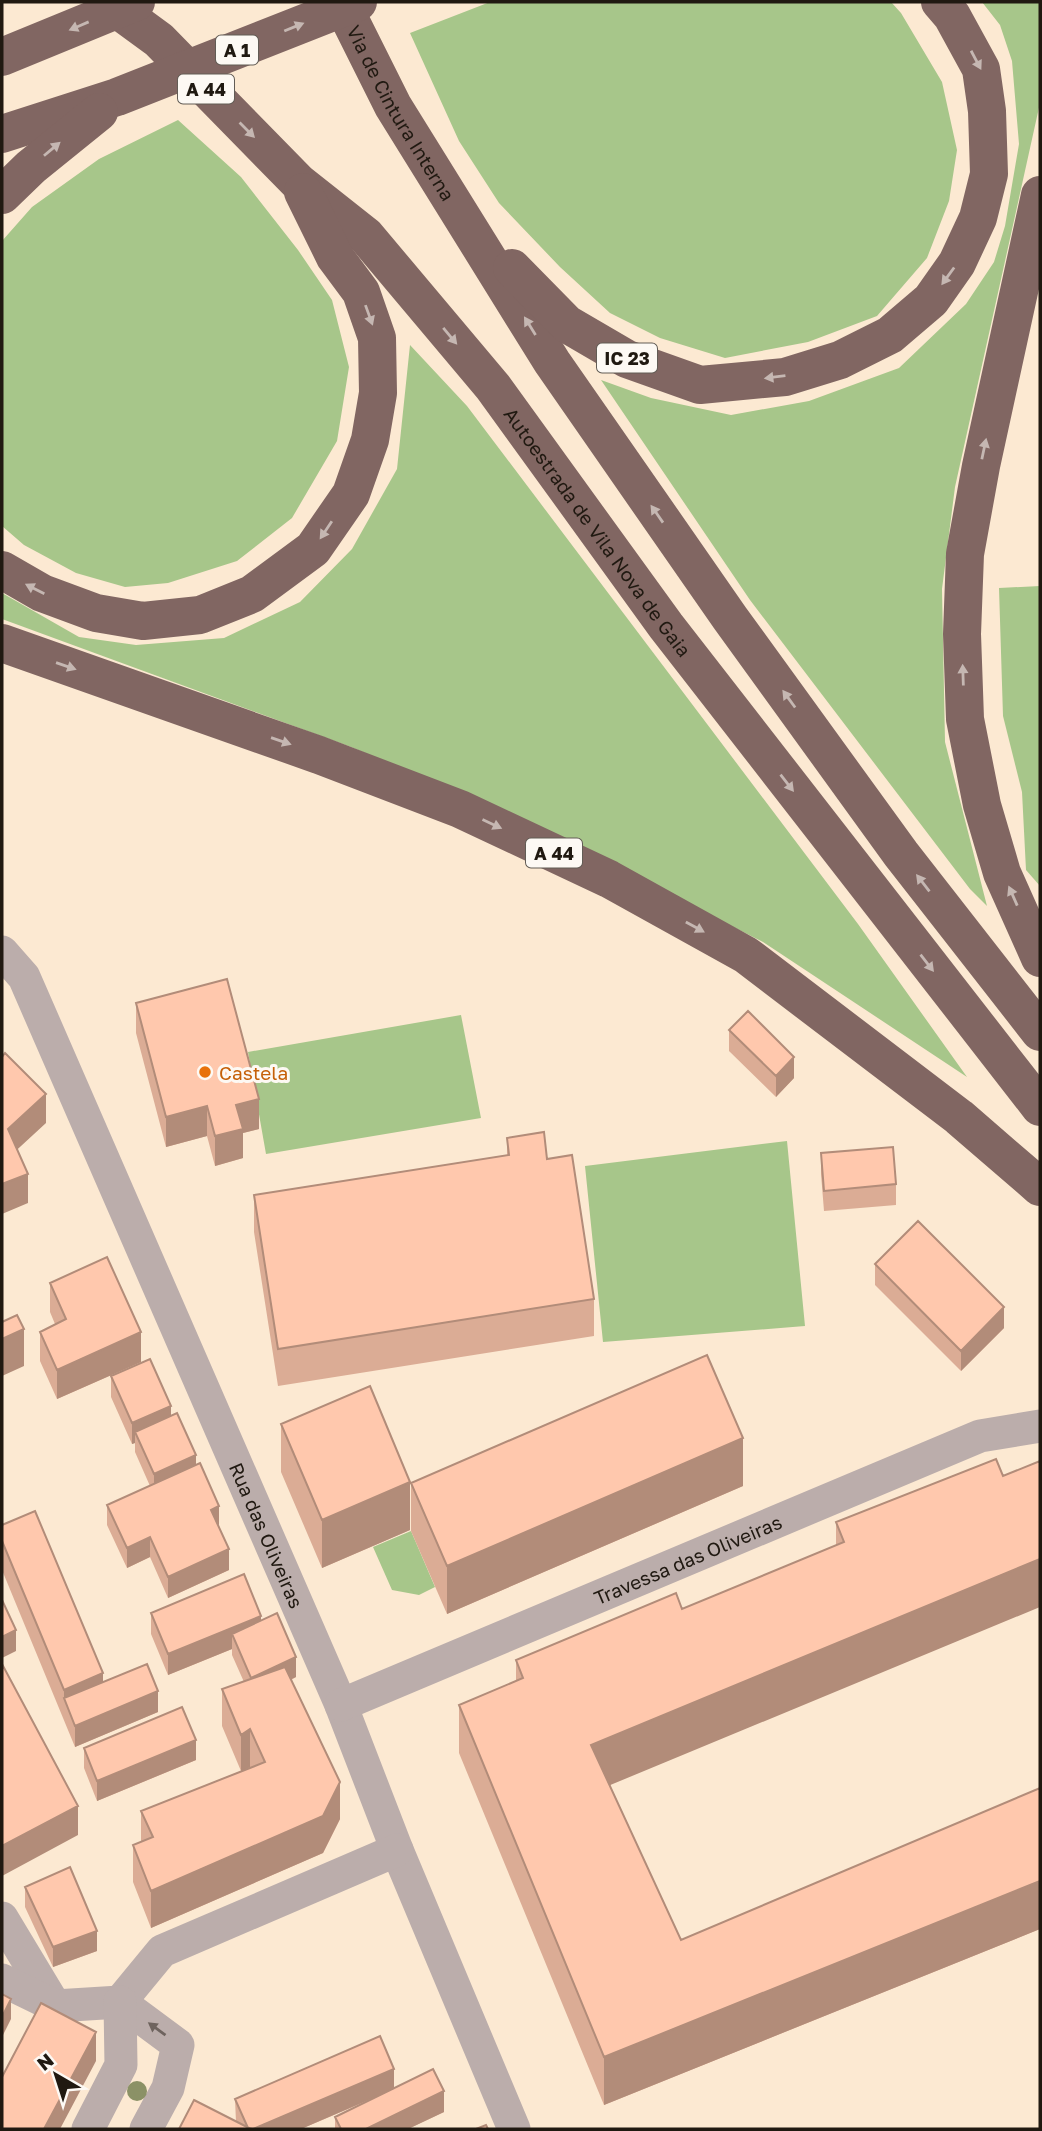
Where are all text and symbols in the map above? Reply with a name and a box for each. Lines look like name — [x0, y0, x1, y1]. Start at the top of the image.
one-way arrow — [69, 20, 90, 31]
street label: Via de Cintura Interna — [343, 21, 460, 205]
one-way arrow — [284, 22, 305, 33]
road number: A 1 — [216, 36, 258, 64]
one-way arrow — [969, 50, 981, 70]
road number: A 44 — [178, 74, 234, 104]
one-way arrow — [238, 122, 255, 138]
one-way arrow — [44, 142, 61, 157]
one-way arrow — [941, 267, 955, 286]
one-way arrow — [364, 305, 375, 326]
one-way arrow — [523, 316, 536, 335]
one-way arrow — [442, 327, 457, 344]
road number: IC 23 — [597, 344, 657, 372]
one-way arrow — [764, 372, 786, 383]
street label: Autoestrada de Vila Nova de Gaia — [500, 403, 696, 661]
one-way arrow — [979, 438, 990, 460]
one-way arrow — [650, 505, 664, 523]
one-way arrow — [319, 521, 333, 539]
one-way arrow — [25, 583, 45, 594]
one-way arrow — [56, 661, 77, 672]
one-way arrow — [958, 664, 969, 686]
one-way arrow — [782, 690, 796, 708]
one-way arrow — [270, 736, 291, 747]
one-way arrow — [780, 774, 794, 792]
one-way arrow — [482, 819, 503, 830]
road number: A 44 — [526, 838, 582, 868]
one-way arrow — [917, 874, 931, 892]
one-way arrow — [1007, 885, 1018, 906]
one-way arrow — [686, 921, 705, 933]
one-way arrow — [919, 954, 933, 972]
place label: Castela — [219, 1061, 288, 1084]
marker: Castela — [197, 1064, 213, 1080]
street label: Rua das Oliveiras — [225, 1459, 309, 1611]
street label: Travessa das Oliveiras — [590, 1509, 785, 1609]
one-way arrow — [148, 2022, 166, 2036]
north arrow — [21, 2040, 91, 2110]
text: N — [32, 2048, 58, 2075]

